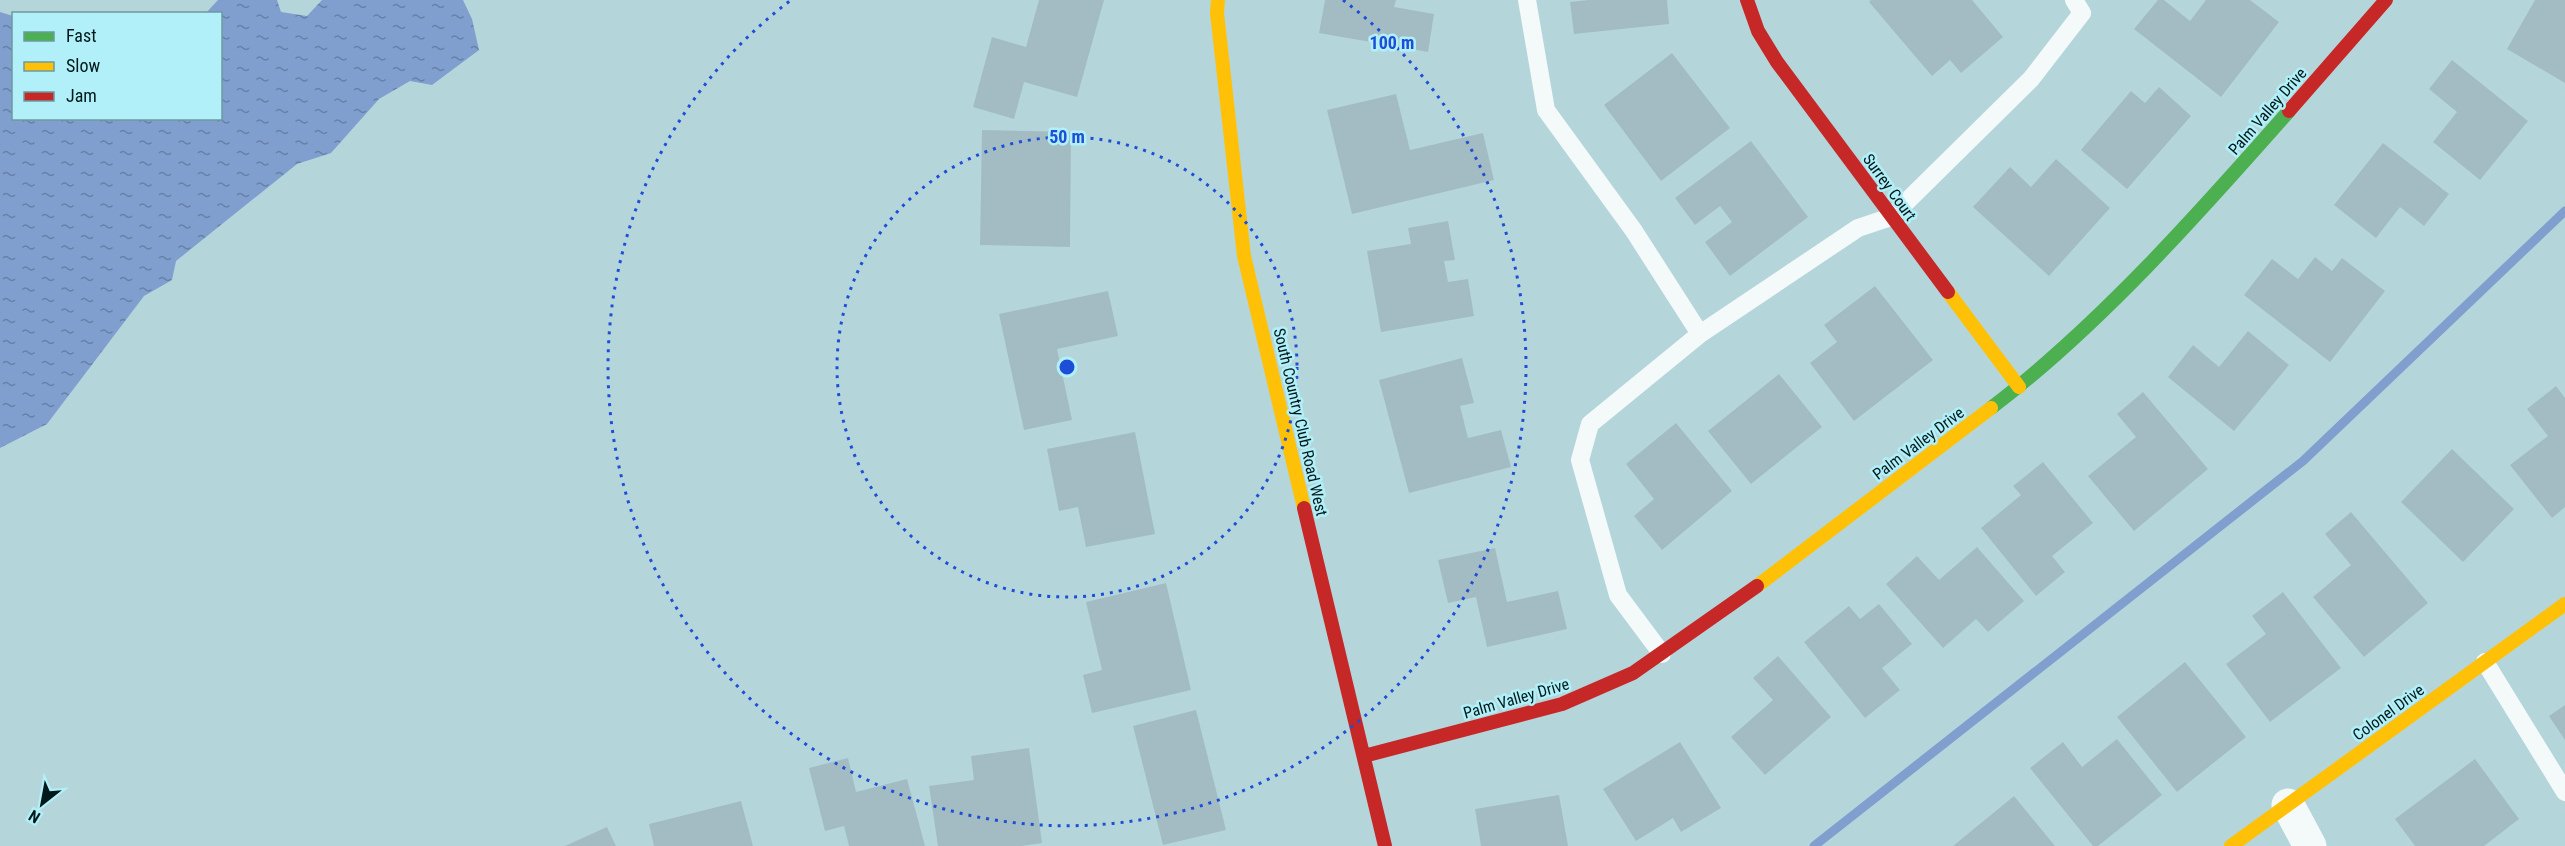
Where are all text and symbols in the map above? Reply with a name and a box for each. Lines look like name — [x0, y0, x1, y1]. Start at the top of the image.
legend — [12, 12, 222, 120]
text: Fast — [66, 25, 97, 46]
text: 100 m — [1370, 32, 1414, 53]
text: Slow — [66, 55, 101, 76]
street label: Palm Valley Drive — [2224, 64, 2310, 159]
text: Jam — [66, 85, 97, 106]
text: 50 m — [1049, 126, 1085, 147]
street label: Surrey Court — [1859, 150, 1920, 225]
street label: South Country Club Road West — [1270, 326, 1331, 518]
centre of rings — [1057, 357, 1077, 377]
street label: Palm Valley Drive — [1869, 403, 1968, 484]
street label: Palm Valley Drive — [1461, 674, 1571, 723]
street label: Colonel Drive — [2349, 680, 2428, 745]
north arrow — [12, 774, 72, 834]
text: N — [25, 806, 44, 827]

